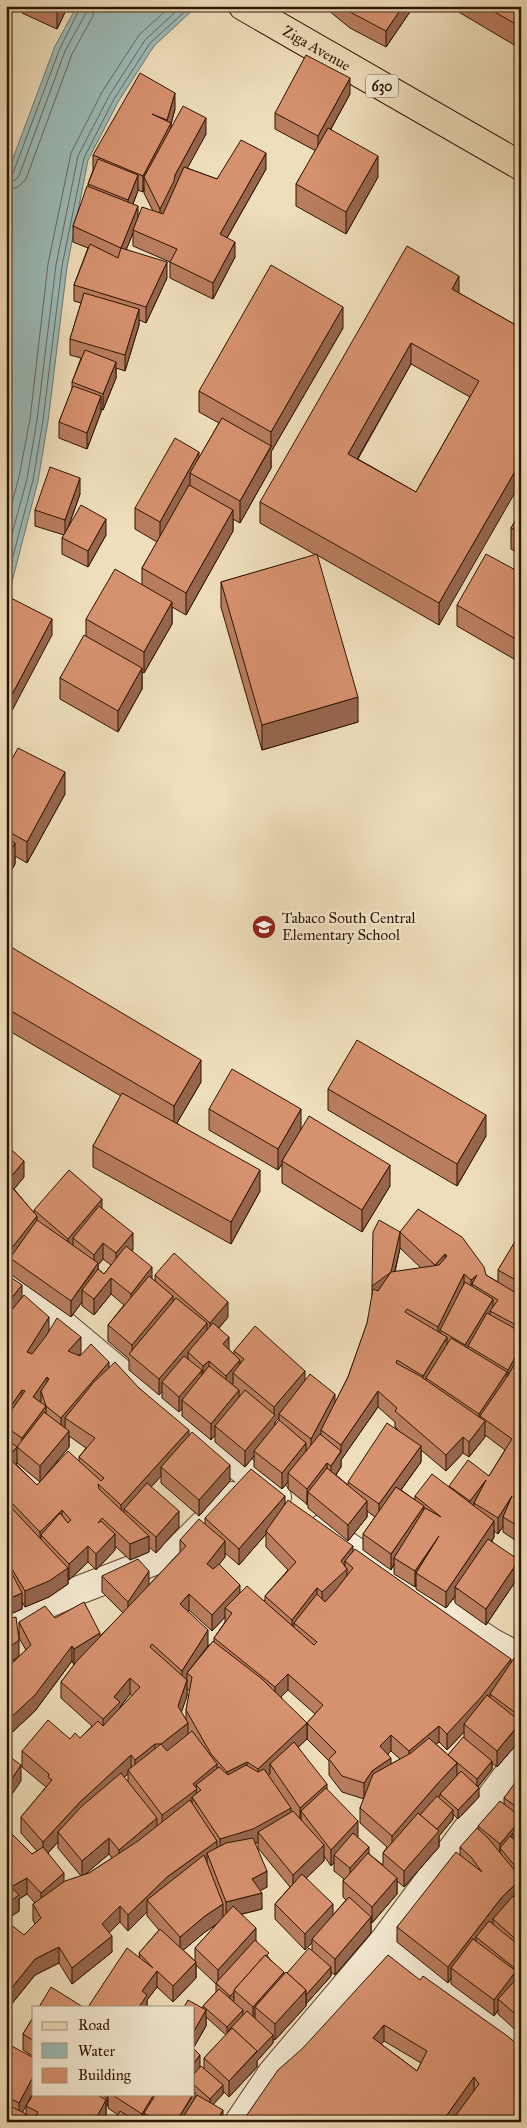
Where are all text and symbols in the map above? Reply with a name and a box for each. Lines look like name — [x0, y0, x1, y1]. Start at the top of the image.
street label: Ziga Avenue — [280, 22, 354, 75]
road number: 630 — [366, 74, 398, 98]
place label: Tabaco South Central Elementary School — [282, 909, 417, 944]
school or university icon: Tabaco South Central Elementary School — [251, 914, 277, 940]
legend — [32, 2006, 195, 2096]
text: Road — [78, 2016, 110, 2034]
text: Water — [78, 2042, 115, 2060]
text: Building — [78, 2066, 132, 2084]

